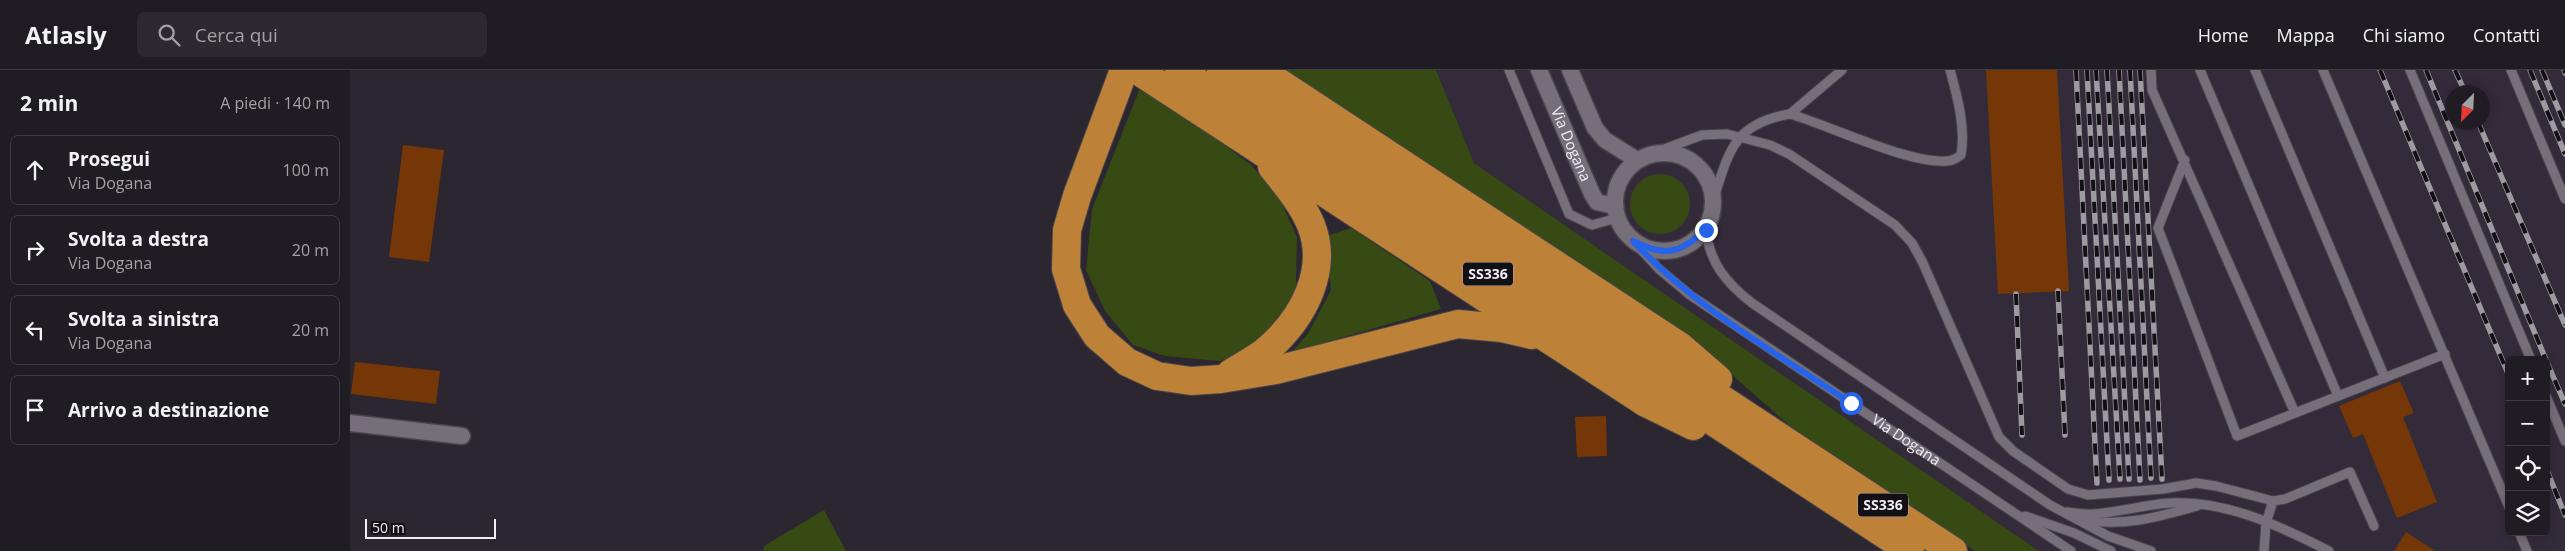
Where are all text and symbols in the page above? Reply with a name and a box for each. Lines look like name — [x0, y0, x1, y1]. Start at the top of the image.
search box — [137, 12, 487, 57]
text: Atlasly — [25, 18, 107, 51]
icon: search — [155, 21, 183, 49]
text: Cerca qui — [195, 22, 278, 48]
text: Home — [2198, 23, 2249, 47]
text: Mappa — [2277, 23, 2335, 47]
text: Chi siamo — [2363, 23, 2445, 47]
text: Contatti — [2473, 23, 2540, 47]
north arrow — [2445, 85, 2490, 130]
text: 2 min — [20, 89, 78, 117]
text: A piedi · 140 m — [220, 92, 330, 114]
street label: Via Dogana — [1547, 104, 1596, 184]
text: Prosegui — [68, 146, 150, 172]
icon: ahead — [21, 156, 49, 184]
text: 100 m — [283, 159, 329, 181]
text: Via Dogana — [68, 172, 152, 194]
route end — [1695, 219, 1718, 242]
text: Svolta a destra — [68, 226, 209, 252]
icon: right — [21, 236, 49, 264]
text: 20 m — [292, 239, 329, 261]
text: Via Dogana — [68, 252, 152, 274]
road number: SS336 — [1463, 262, 1513, 285]
text: Svolta a sinistra — [68, 306, 219, 332]
icon: left — [21, 316, 49, 344]
text: 20 m — [292, 319, 329, 341]
text: Via Dogana — [68, 332, 152, 354]
map controls — [2505, 356, 2550, 536]
button: + — [2505, 356, 2550, 401]
route start — [1840, 392, 1863, 415]
icon: arrive — [21, 396, 49, 424]
text: Arrivo a destinazione — [68, 397, 269, 423]
button: − — [2505, 401, 2550, 446]
street label: Via Dogana — [1868, 409, 1945, 470]
button: locate — [2505, 446, 2550, 491]
button: layers — [2505, 491, 2550, 536]
road number: SS336 — [1858, 494, 1908, 516]
scale bar — [365, 516, 496, 539]
text: 50 m — [372, 518, 405, 537]

